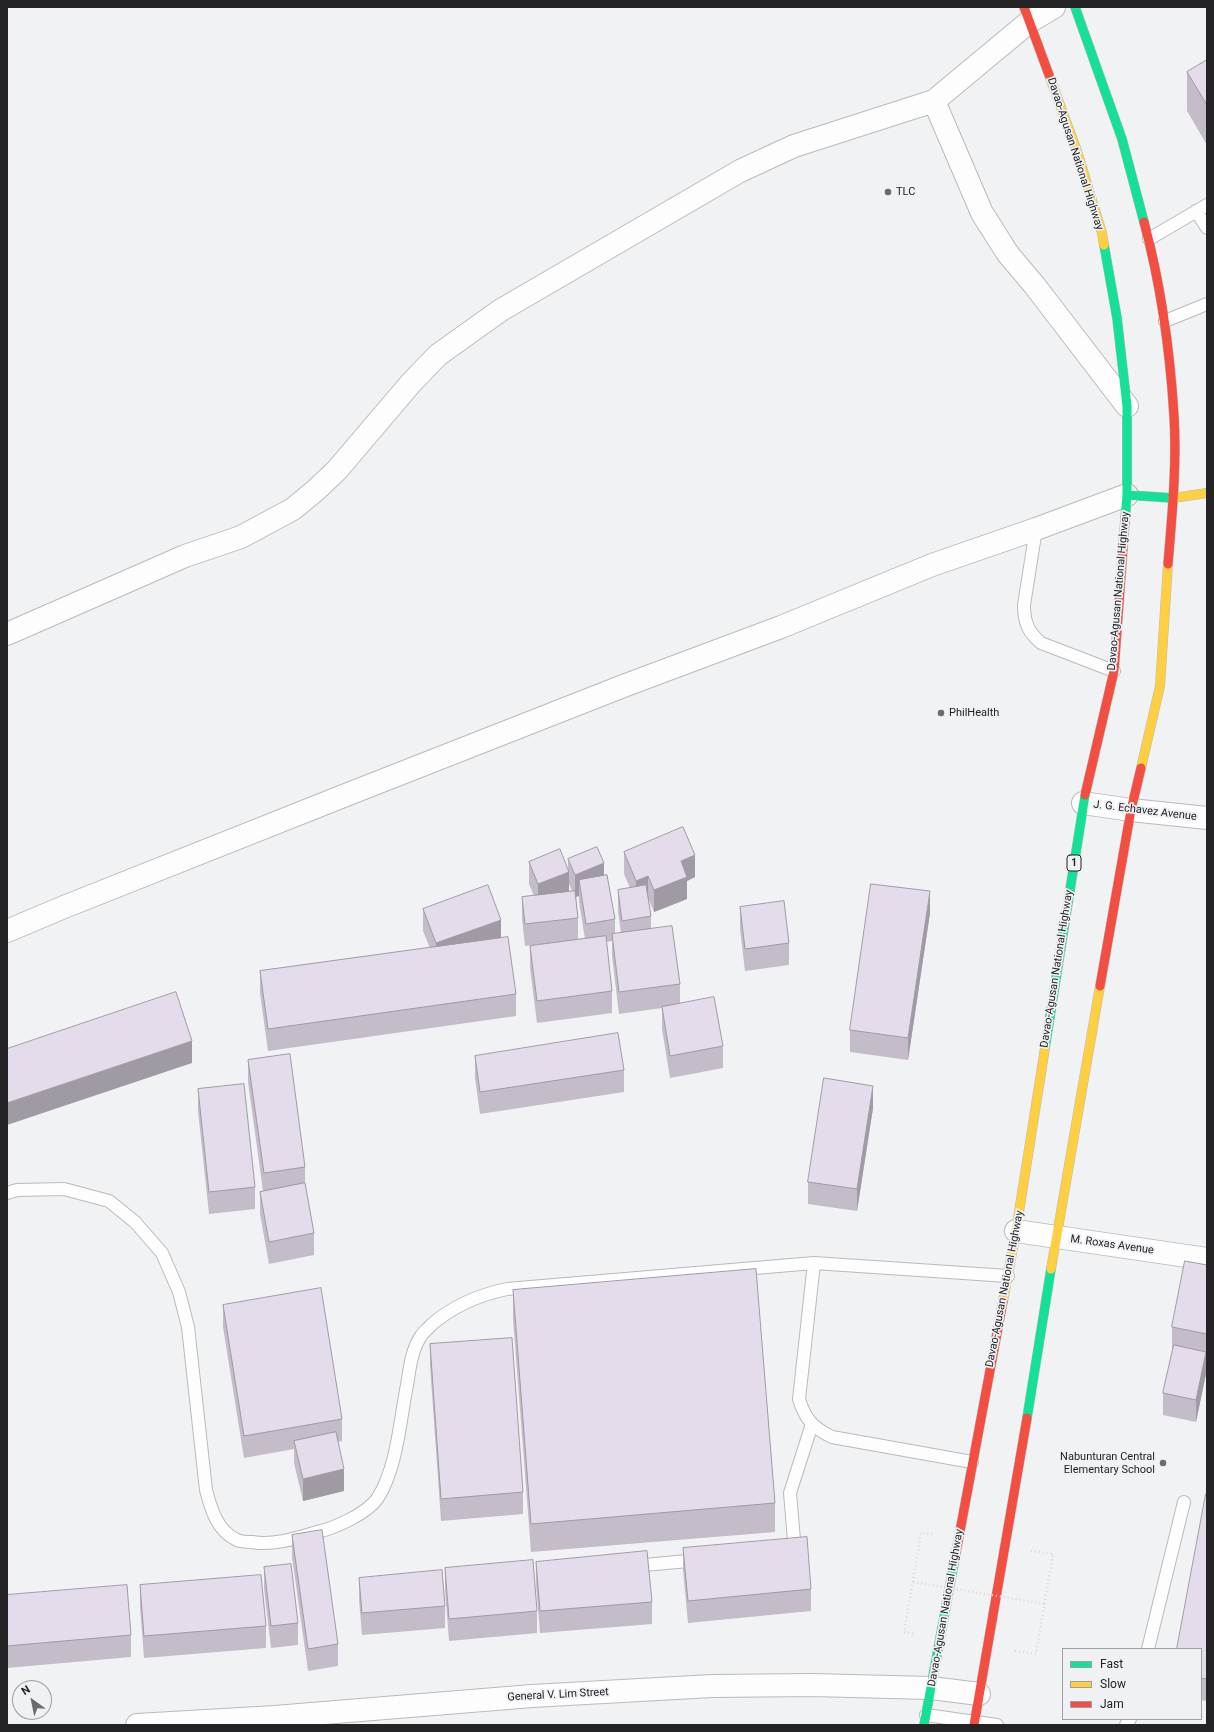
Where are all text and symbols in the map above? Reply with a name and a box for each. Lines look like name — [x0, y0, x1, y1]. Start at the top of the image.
street label: Davao-Agusan National Highway — [1044, 76, 1106, 232]
place label: TLC — [896, 185, 915, 199]
marker: TLC — [883, 187, 893, 197]
street label: Davao-Agusan National Highway — [1105, 511, 1133, 671]
place label: PhilHealth — [949, 706, 999, 720]
marker: PhilHealth — [936, 708, 946, 718]
street label: J. G. Echavez Avenue — [1093, 798, 1197, 824]
road number: 1 — [1067, 855, 1081, 871]
street label: Davao-Agusan National Highway — [1038, 889, 1076, 1049]
street label: Davao-Agusan National Highway — [983, 1209, 1027, 1369]
street label: M. Roxas Avenue — [1069, 1233, 1155, 1257]
place label: Nabunturan Central Elementary School — [1060, 1450, 1155, 1476]
marker: Nabunturan Central Elementary School — [1158, 1458, 1168, 1468]
street label: Davao-Agusan National Highway — [926, 1528, 966, 1688]
legend — [1062, 1648, 1202, 1720]
text: Fast — [1100, 1657, 1123, 1671]
text: Slow — [1100, 1677, 1126, 1691]
north arrow — [12, 1680, 52, 1720]
text: N — [19, 1683, 33, 1698]
street label: General V. Lim Street — [507, 1686, 609, 1704]
text: Jam — [1100, 1697, 1124, 1711]

